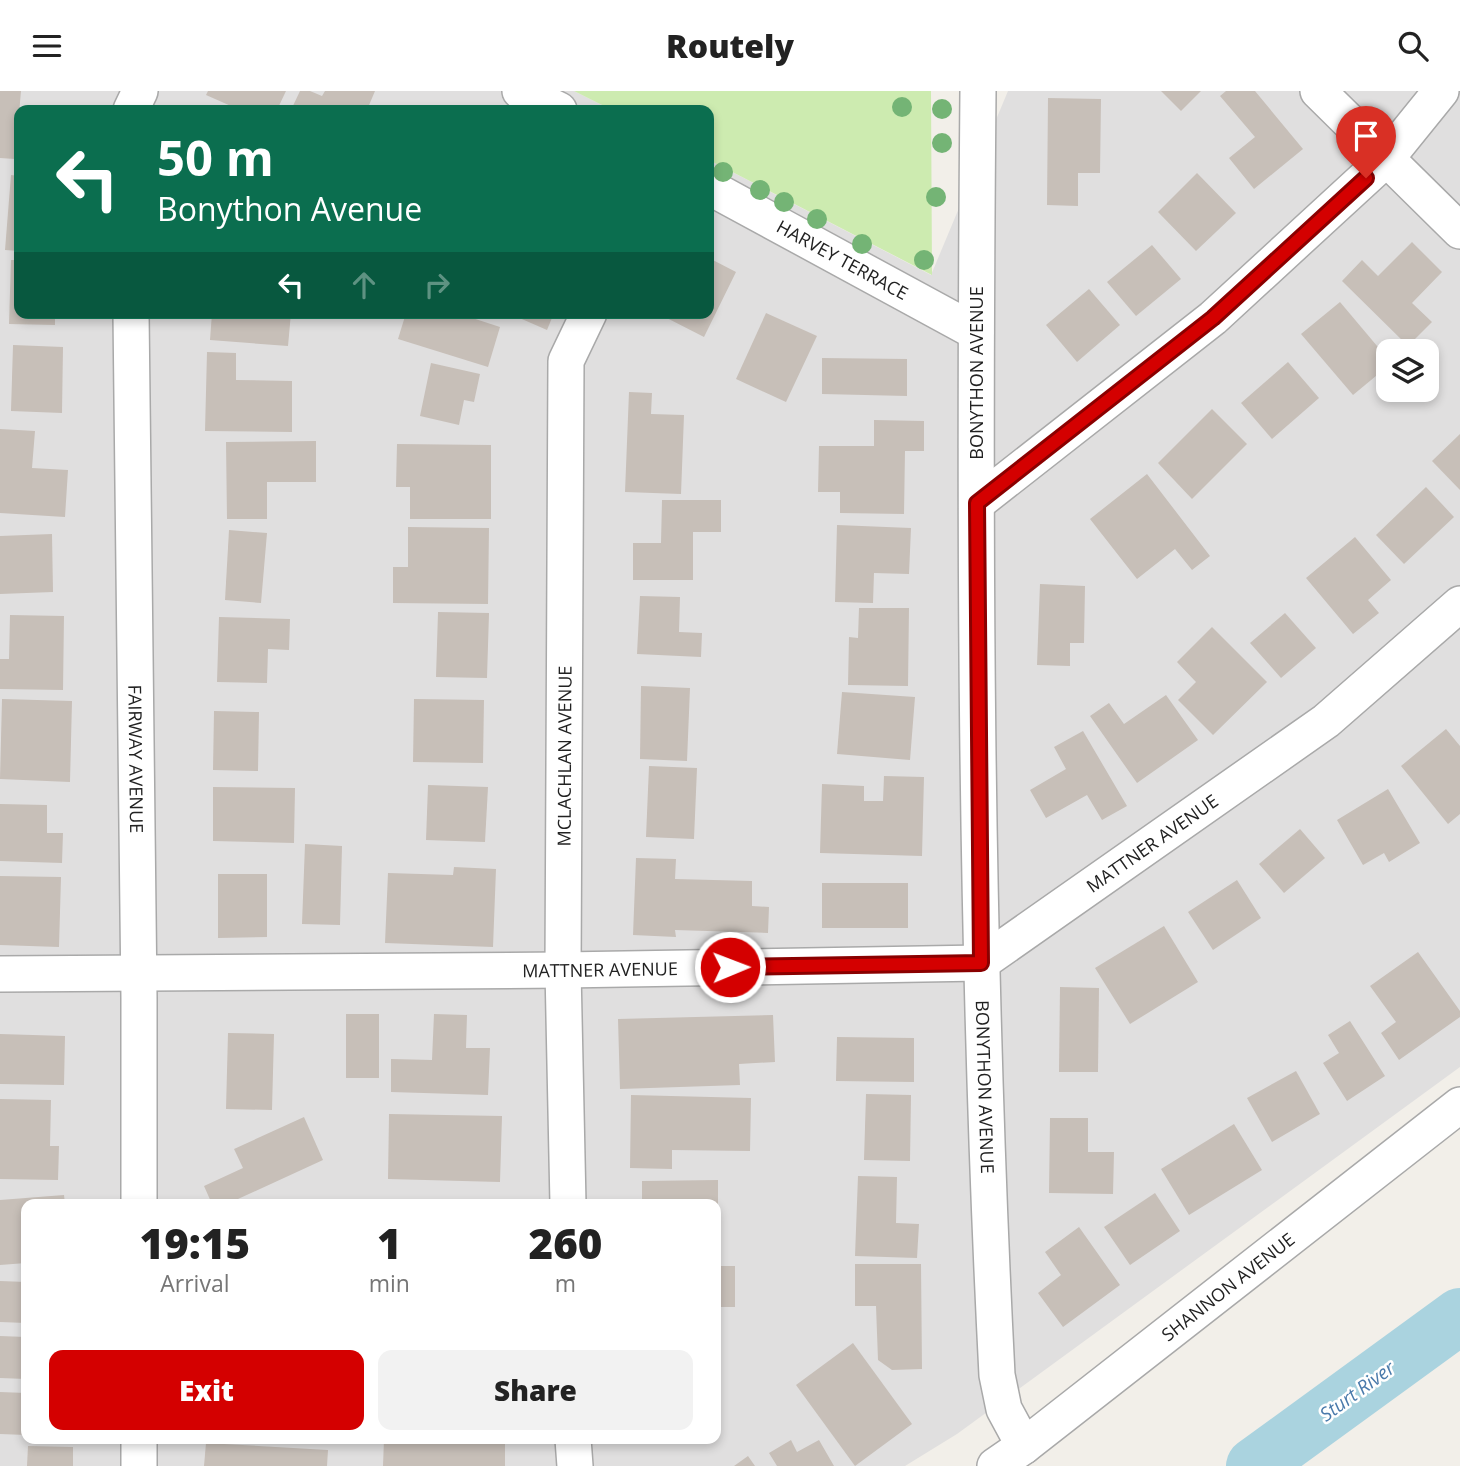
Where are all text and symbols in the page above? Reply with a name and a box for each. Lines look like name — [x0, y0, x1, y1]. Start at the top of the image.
text: Routely — [666, 24, 794, 67]
icon: menu — [28, 27, 66, 65]
icon: search — [1394, 27, 1432, 65]
pin — [1336, 106, 1396, 178]
icon: arrive — [1347, 117, 1385, 155]
text: 50 m — [157, 124, 274, 190]
icon: left — [42, 133, 133, 224]
text: Bonython Avenue — [157, 187, 422, 230]
street label: HARVEY TERRACE — [773, 214, 913, 305]
icon: left — [272, 266, 310, 304]
icon: ahead — [345, 266, 383, 304]
icon: right — [418, 266, 456, 304]
street label: BONYTHON AVENUE — [964, 286, 988, 460]
map controls — [1376, 339, 1439, 402]
button: layers — [1376, 339, 1439, 402]
street label: MCLACHLAN AVENUE — [552, 666, 576, 847]
street label: FAIRWAY AVENUE — [123, 685, 149, 833]
street label: MATTNER AVENUE — [1081, 789, 1223, 898]
position arrow — [693, 930, 767, 1004]
street label: MATTNER AVENUE — [522, 956, 678, 982]
street label: BONYTHON AVENUE — [971, 1000, 1000, 1174]
text: 19:15 — [140, 1214, 250, 1271]
text: 1 — [377, 1214, 402, 1271]
text: 260 — [529, 1214, 602, 1271]
street label: SHANNON AVENUE — [1156, 1227, 1299, 1346]
text: Arrival — [160, 1267, 230, 1299]
text: min — [369, 1267, 410, 1299]
text: m — [555, 1267, 576, 1299]
button: Exit — [49, 1350, 364, 1430]
button: Share — [378, 1350, 693, 1430]
water label: Sturt River — [1314, 1354, 1401, 1427]

